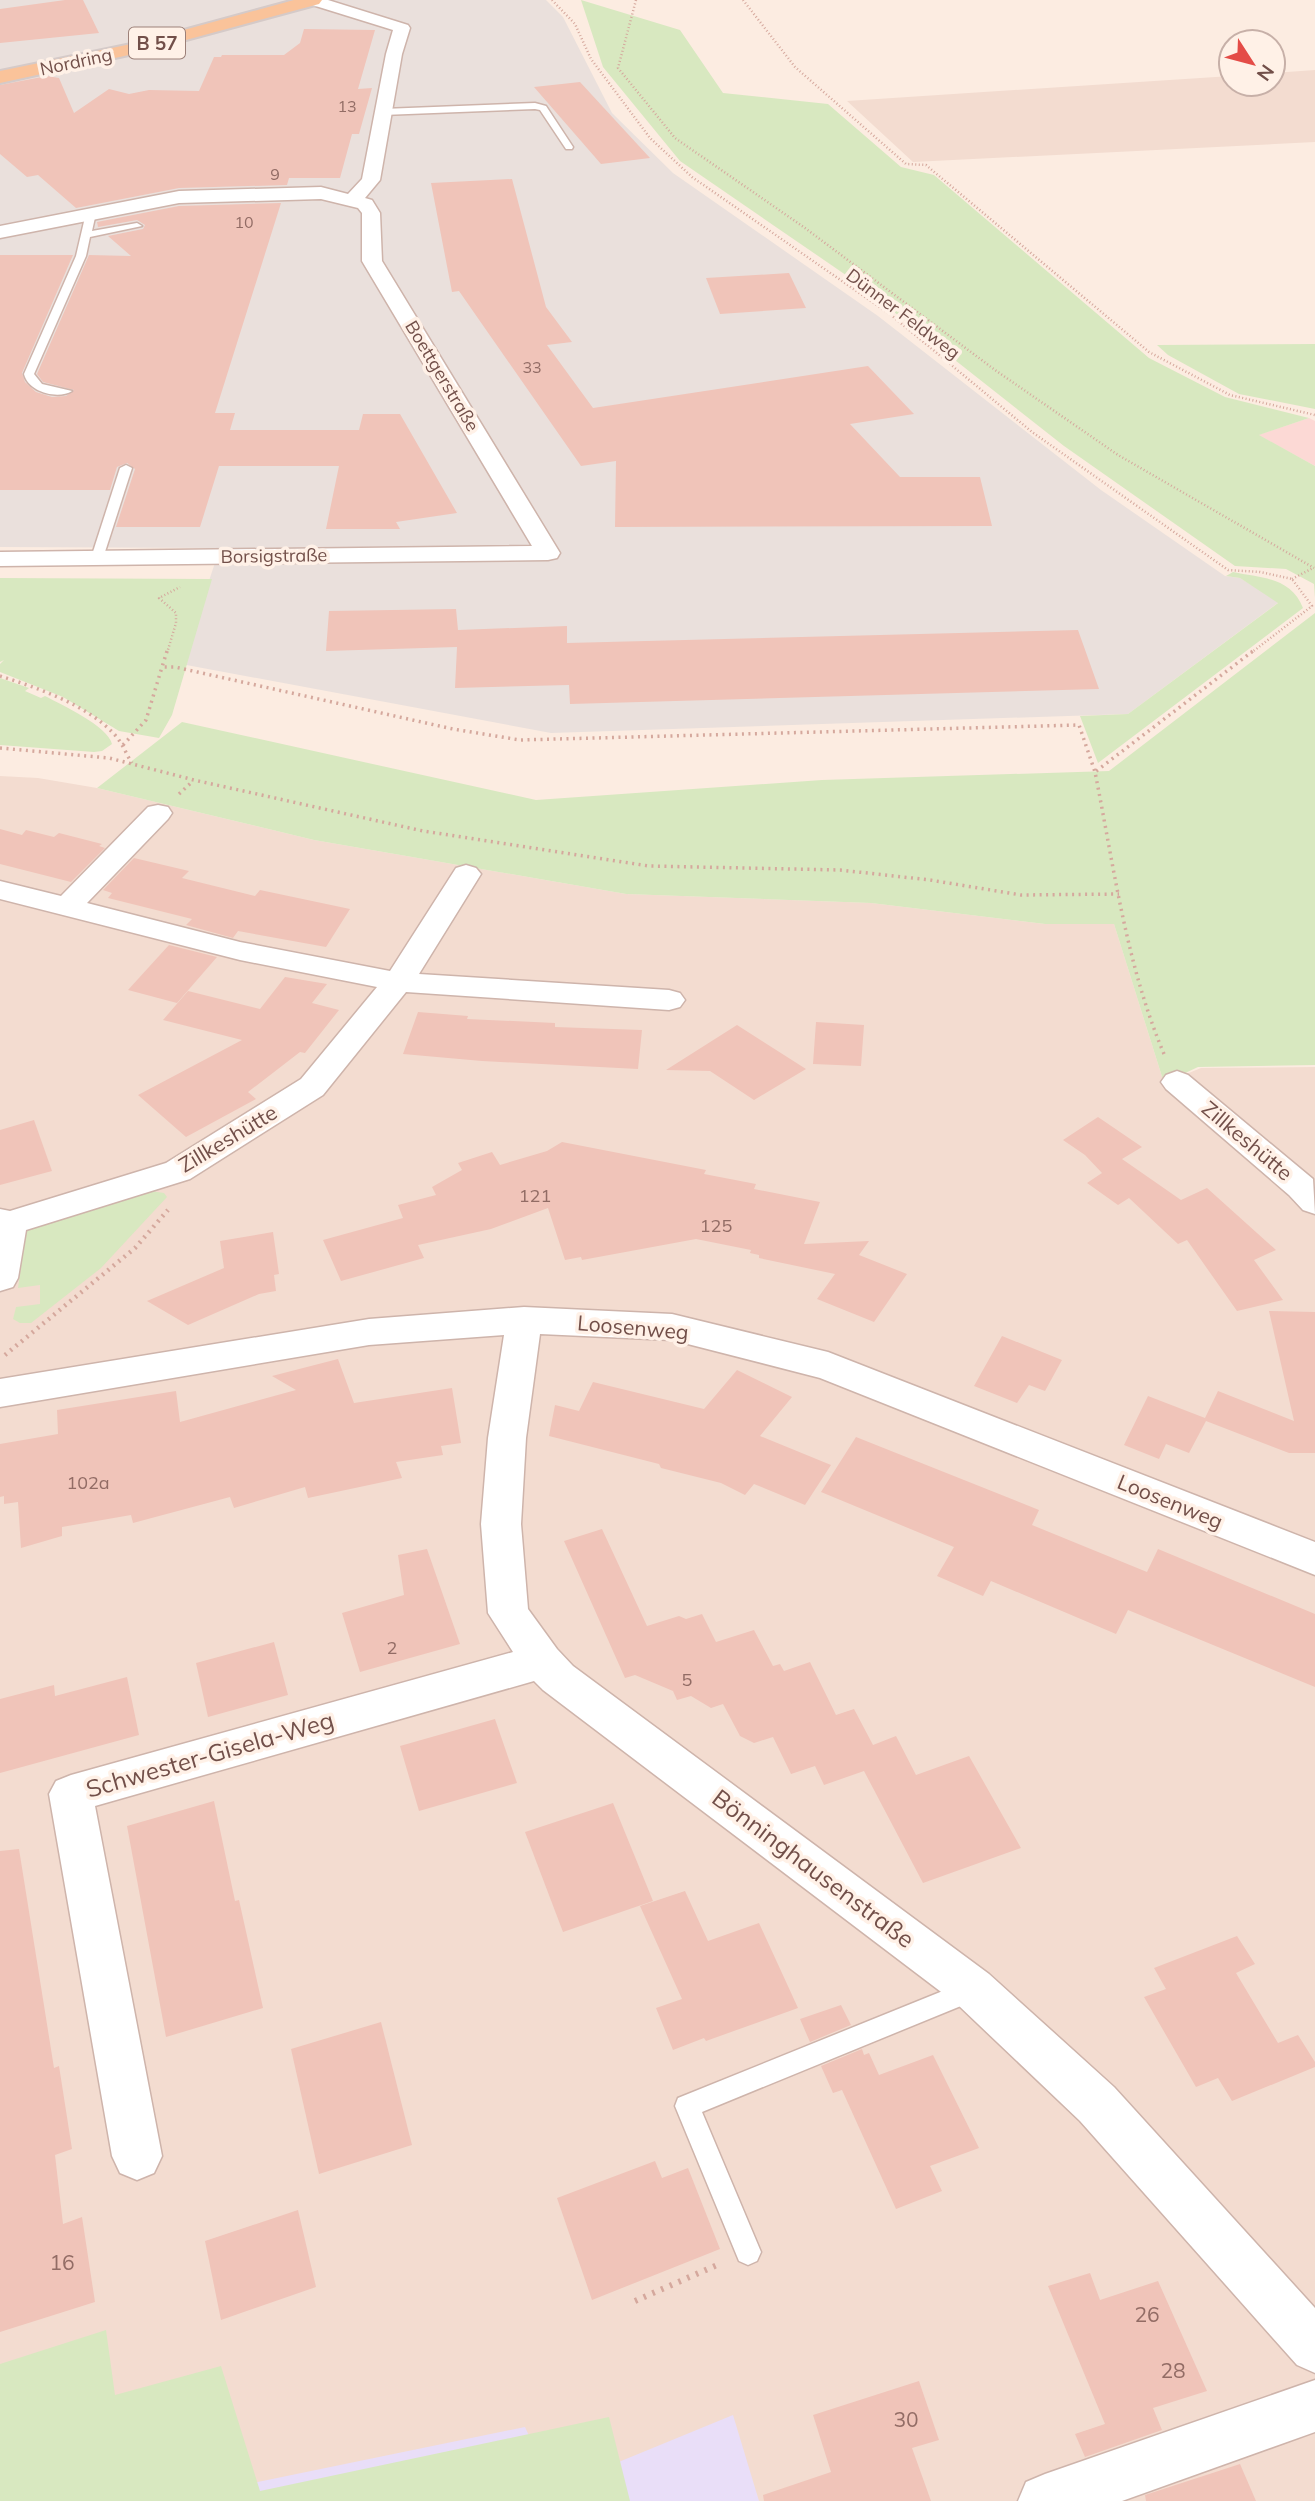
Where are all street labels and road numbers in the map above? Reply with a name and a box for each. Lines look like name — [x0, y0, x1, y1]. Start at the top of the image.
road number: B 57 — [129, 28, 185, 58]
street label: Nordring — [38, 43, 114, 80]
street label: Dünner Feldweg — [842, 263, 965, 364]
street label: Boettgerstraße — [400, 316, 485, 435]
street label: Borsigstraße — [220, 543, 327, 568]
street label: Zillkeshütte — [1197, 1095, 1298, 1186]
street label: Zillkeshütte — [174, 1099, 281, 1178]
street label: Loosenweg — [576, 1309, 690, 1345]
street label: Loosenweg — [1114, 1468, 1227, 1534]
street label: Schwester-Gisela-Weg — [82, 1704, 337, 1804]
street label: Bönninghausenstraße — [707, 1782, 921, 1954]

